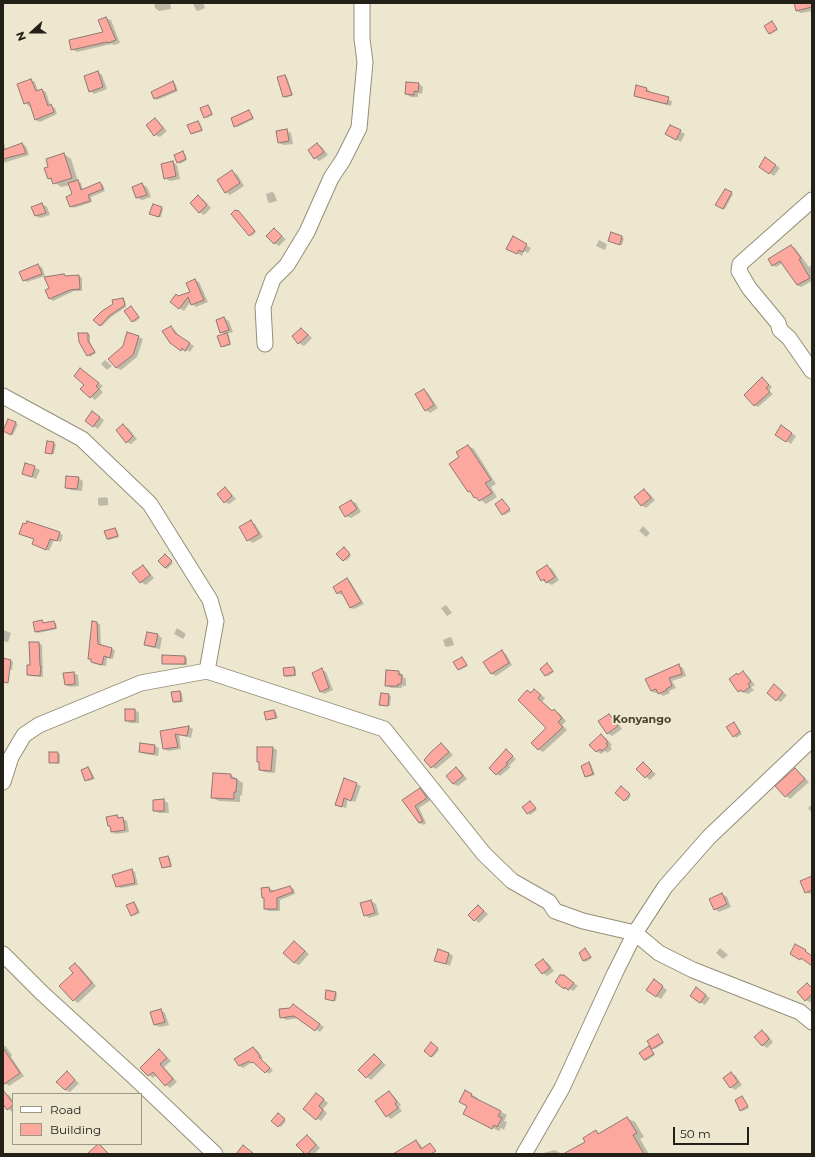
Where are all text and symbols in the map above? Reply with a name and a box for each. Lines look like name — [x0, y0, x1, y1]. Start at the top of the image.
north arrow — [12, 12, 52, 52]
text: N — [13, 30, 29, 43]
district label: Konyango — [613, 713, 671, 727]
legend — [12, 1093, 142, 1145]
text: Road — [50, 1102, 81, 1117]
scale bar — [675, 1119, 751, 1145]
text: Building — [50, 1122, 101, 1137]
text: 50 m — [680, 1126, 711, 1141]

